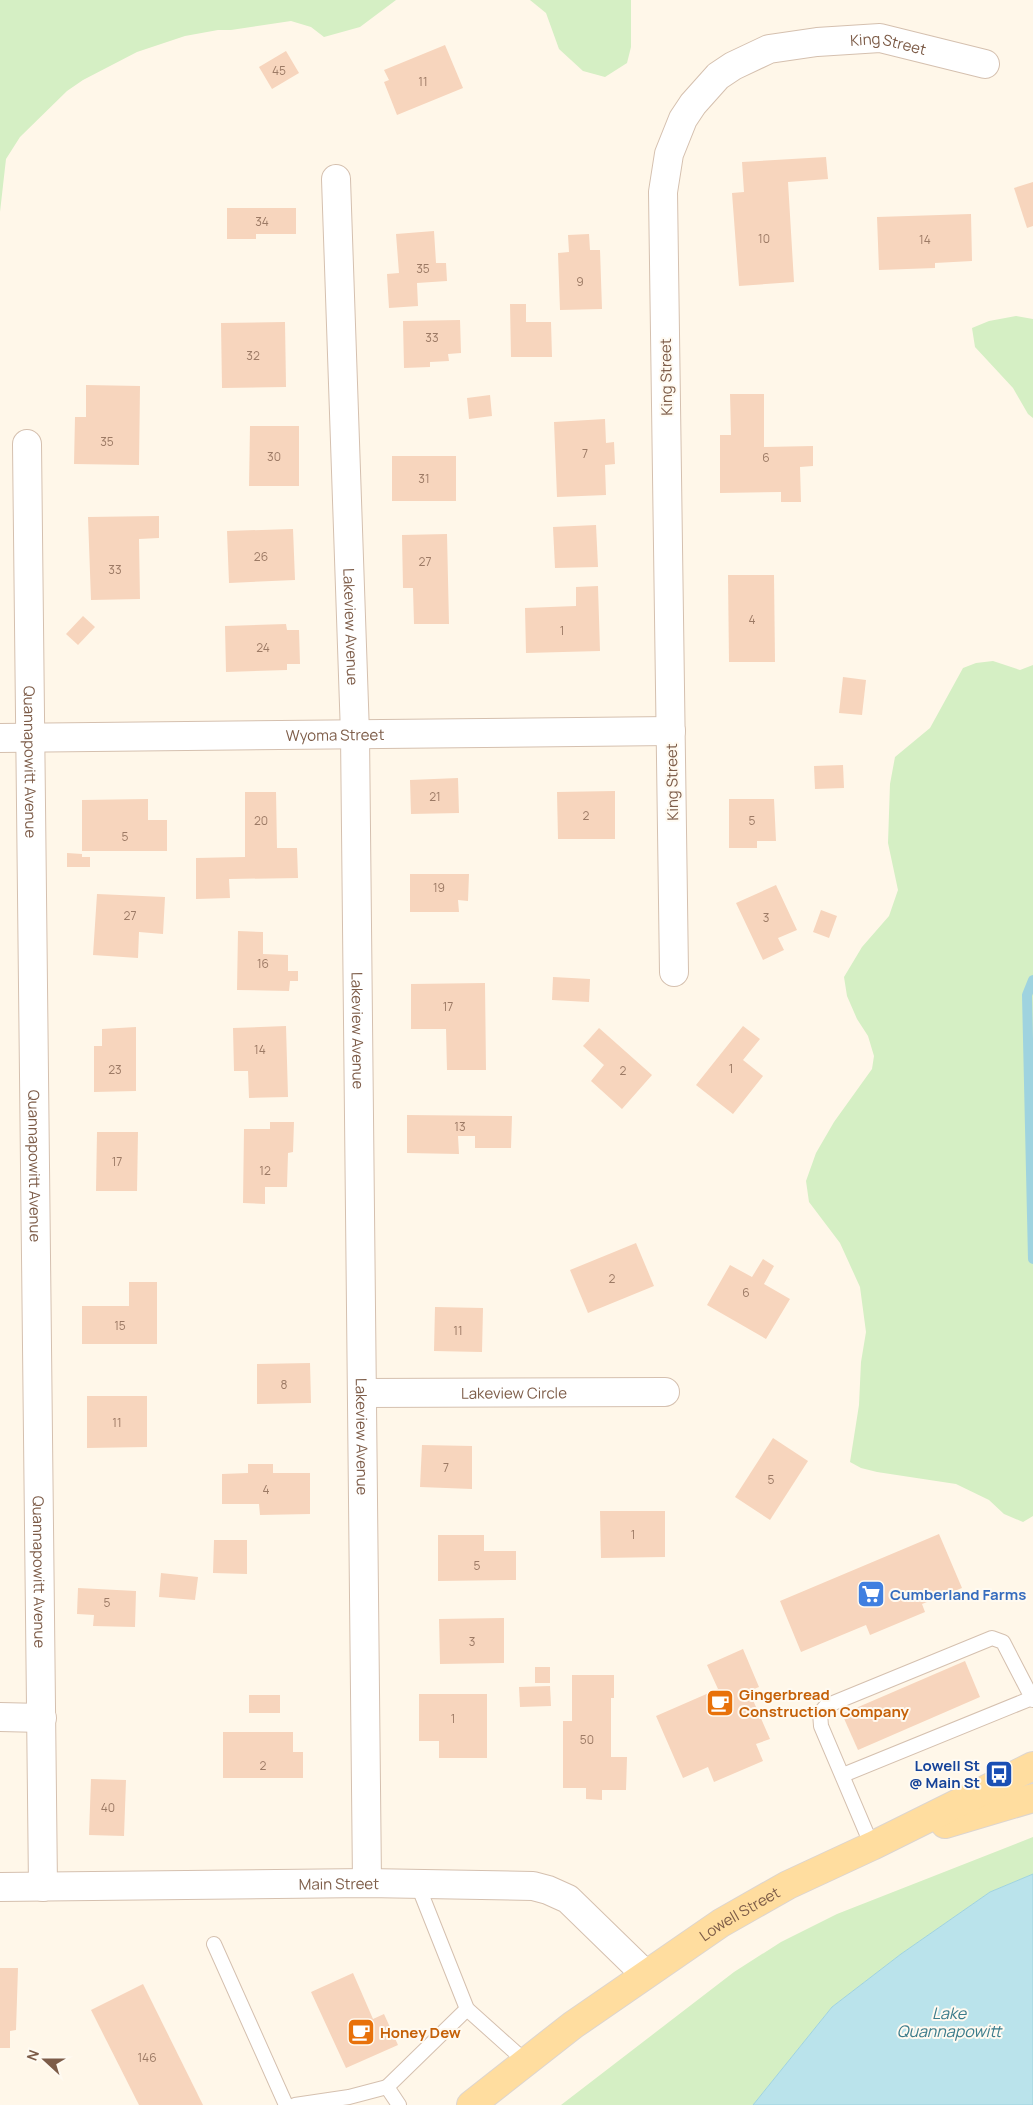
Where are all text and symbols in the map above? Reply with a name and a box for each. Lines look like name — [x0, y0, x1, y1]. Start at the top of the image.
street label: King Street — [849, 28, 929, 60]
house number: 45 — [272, 62, 286, 79]
house number: 11 — [418, 73, 428, 90]
house number: 34 — [255, 213, 269, 230]
house number: 10 — [758, 230, 770, 247]
house number: 14 — [919, 231, 931, 248]
house number: 35 — [416, 260, 430, 277]
house number: 9 — [576, 273, 584, 290]
house number: 33 — [425, 329, 439, 346]
street label: King Street — [655, 338, 677, 416]
house number: 32 — [246, 347, 260, 364]
house number: 35 — [100, 433, 114, 450]
house number: 7 — [582, 445, 588, 462]
house number: 30 — [267, 448, 281, 465]
house number: 6 — [762, 449, 770, 466]
house number: 31 — [418, 470, 430, 487]
house number: 26 — [254, 548, 268, 565]
house number: 27 — [419, 553, 431, 570]
house number: 33 — [108, 561, 122, 578]
street label: Lakeview Avenue — [339, 568, 364, 686]
house number: 4 — [748, 611, 756, 628]
house number: 1 — [560, 622, 564, 639]
house number: 24 — [256, 639, 270, 656]
street label: Quannapowitt Avenue — [19, 686, 42, 838]
street label: Wyoma Street — [286, 723, 384, 746]
street label: King Street — [661, 743, 683, 821]
house number: 21 — [429, 788, 441, 805]
house number: 2 — [583, 807, 590, 824]
house number: 20 — [254, 812, 268, 829]
house number: 5 — [749, 812, 756, 829]
house number: 5 — [122, 828, 129, 845]
house number: 19 — [433, 879, 445, 896]
house number: 27 — [124, 907, 136, 924]
house number: 3 — [763, 909, 769, 926]
house number: 16 — [257, 955, 269, 972]
street label: Lakeview Avenue — [347, 972, 369, 1090]
house number: 17 — [443, 998, 453, 1015]
house number: 14 — [254, 1041, 266, 1058]
house number: 1 — [729, 1060, 733, 1077]
house number: 23 — [108, 1061, 122, 1078]
house number: 2 — [620, 1062, 627, 1079]
street label: Quannapowitt Avenue — [24, 1090, 46, 1242]
house number: 13 — [454, 1118, 466, 1135]
house number: 17 — [112, 1153, 122, 1170]
house number: 12 — [259, 1162, 271, 1179]
house number: 2 — [609, 1270, 616, 1287]
house number: 6 — [742, 1284, 750, 1301]
house number: 15 — [114, 1317, 126, 1334]
house number: 11 — [453, 1322, 463, 1339]
house number: 8 — [281, 1376, 288, 1393]
street label: Lakeview Avenue — [351, 1378, 373, 1496]
street label: Lakeview Circle — [461, 1382, 567, 1403]
house number: 11 — [112, 1414, 122, 1431]
house number: 7 — [443, 1459, 449, 1476]
house number: 5 — [768, 1471, 775, 1488]
house number: 4 — [262, 1481, 270, 1498]
street label: Quannapowitt Avenue — [28, 1496, 51, 1648]
house number: 1 — [631, 1526, 635, 1543]
house number: 5 — [474, 1557, 481, 1574]
supermarket icon: Cumberland Farms — [856, 1579, 886, 1609]
place label: Cumberland Farms — [890, 1584, 1026, 1605]
house number: 5 — [104, 1594, 111, 1611]
house number: 3 — [469, 1633, 475, 1650]
place label: Gingerbread Construction Company — [739, 1684, 909, 1722]
cafe icon: Gingerbread Construction Company — [705, 1688, 735, 1718]
house number: 1 — [451, 1710, 455, 1727]
house number: 50 — [580, 1731, 594, 1748]
place label: Lowell St @ Main St — [909, 1755, 980, 1793]
house number: 2 — [260, 1757, 267, 1774]
bus stop icon: Lowell St @ Main St — [984, 1759, 1014, 1789]
house number: 40 — [101, 1799, 115, 1816]
street label: Main Street — [299, 1872, 379, 1894]
street label: Lowell Street — [695, 1881, 783, 1946]
water label: Lake Quannapowitt — [897, 2002, 1003, 2042]
cafe icon: Honey Dew — [346, 2017, 376, 2047]
place label: Honey Dew — [380, 2022, 461, 2043]
north arrow — [20, 2035, 70, 2085]
text: N — [22, 2047, 43, 2063]
house number: 146 — [137, 2049, 157, 2066]

